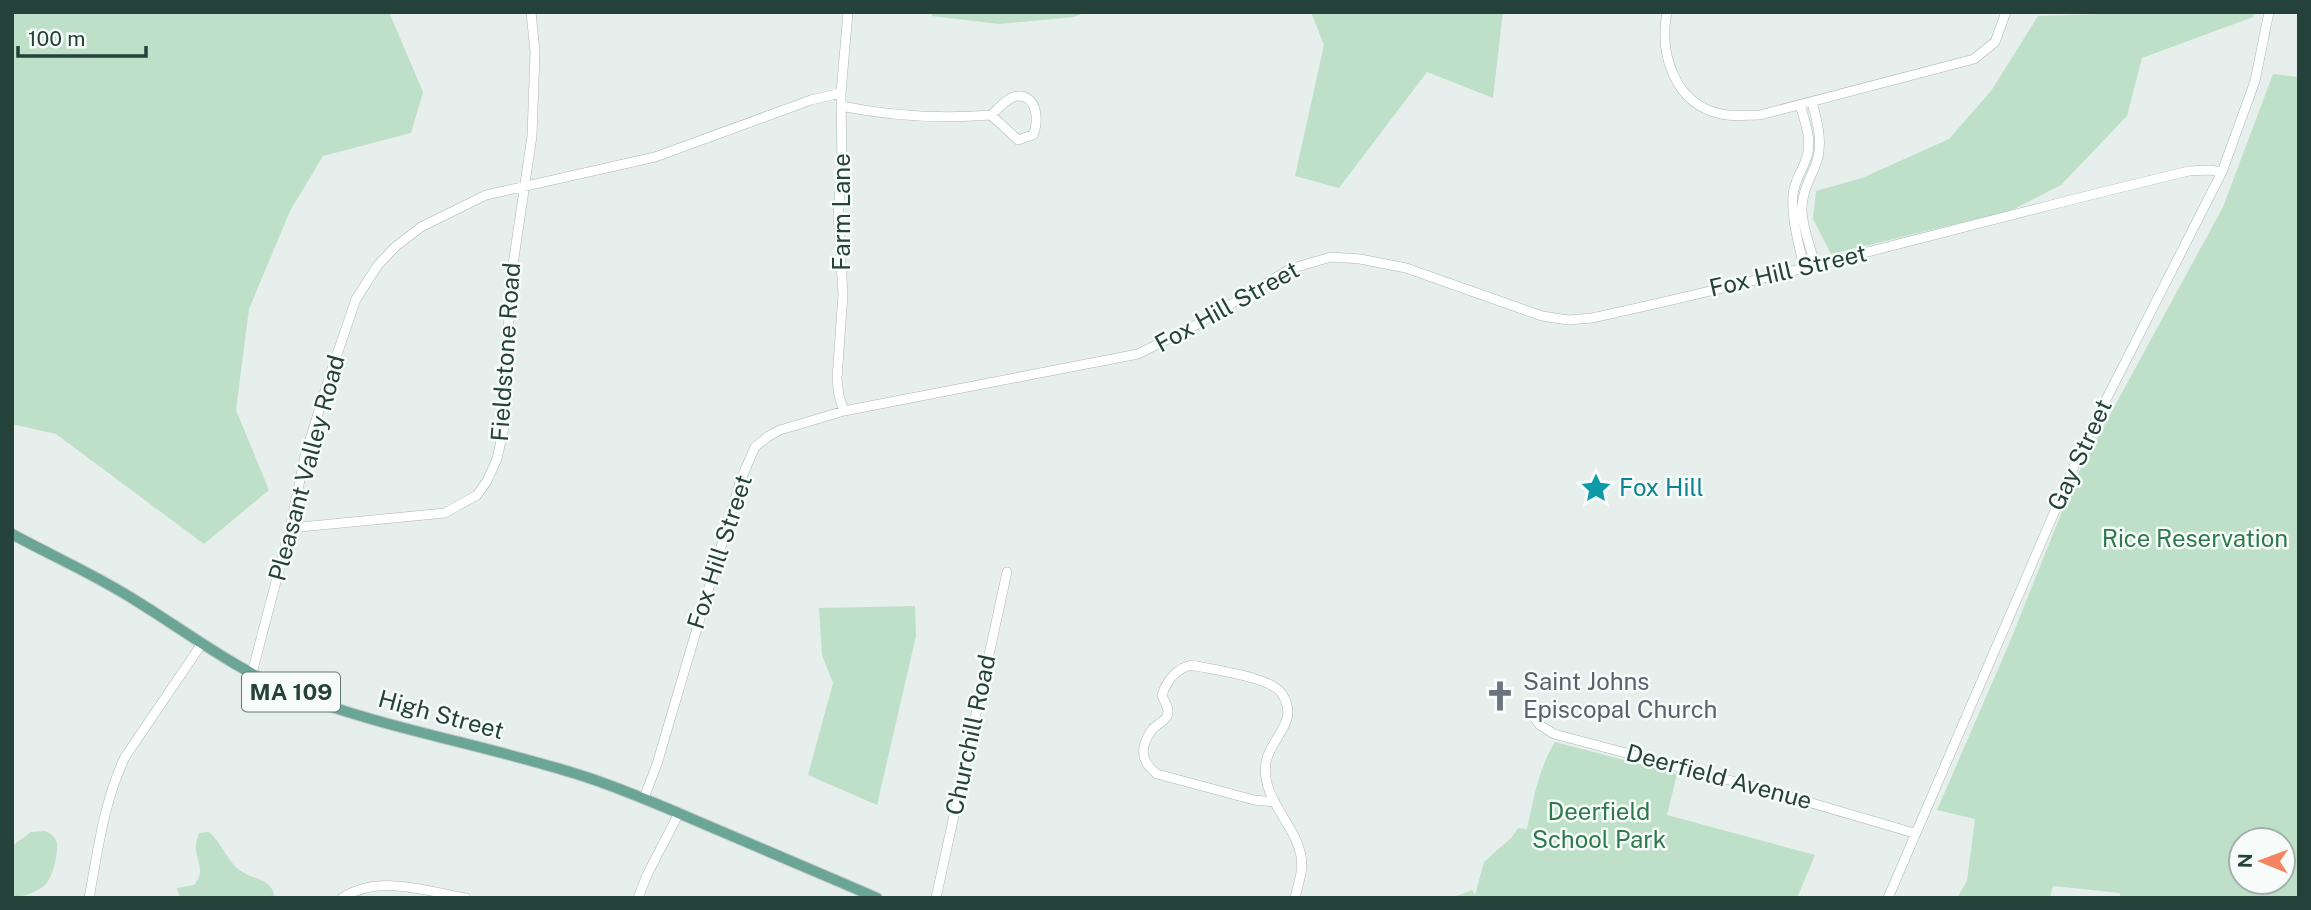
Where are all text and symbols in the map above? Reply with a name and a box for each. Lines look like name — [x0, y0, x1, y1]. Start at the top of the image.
scale bar — [18, 14, 145, 58]
text: 100 m — [28, 26, 85, 51]
street label: Farm Lane — [827, 153, 855, 271]
street label: Fox Hill Street — [1706, 238, 1869, 302]
street label: Fox Hill Street — [1149, 255, 1304, 357]
street label: Fieldstone Road — [485, 262, 525, 442]
street label: Pleasant Valley Road — [262, 352, 350, 584]
street label: Gay Street — [2041, 395, 2117, 514]
street label: Fox Hill Street — [681, 471, 757, 632]
place icon: Fox Hill — [1579, 471, 1613, 505]
place label: Fox Hill — [1619, 473, 1704, 501]
park label: Rice Reservation — [2102, 524, 2288, 552]
street label: Churchill Road — [939, 652, 1001, 818]
place label: Saint Johns Episcopal Church — [1523, 667, 1717, 723]
road number: MA 109 — [242, 672, 340, 712]
church icon: Saint Johns Episcopal Church — [1483, 679, 1517, 713]
street label: High Street — [375, 684, 507, 744]
street label: Deerfield Avenue — [1623, 738, 1815, 814]
park label: Deerfield School Park — [1532, 797, 1666, 853]
north arrow — [2227, 826, 2297, 896]
text: N — [2234, 853, 2256, 868]

